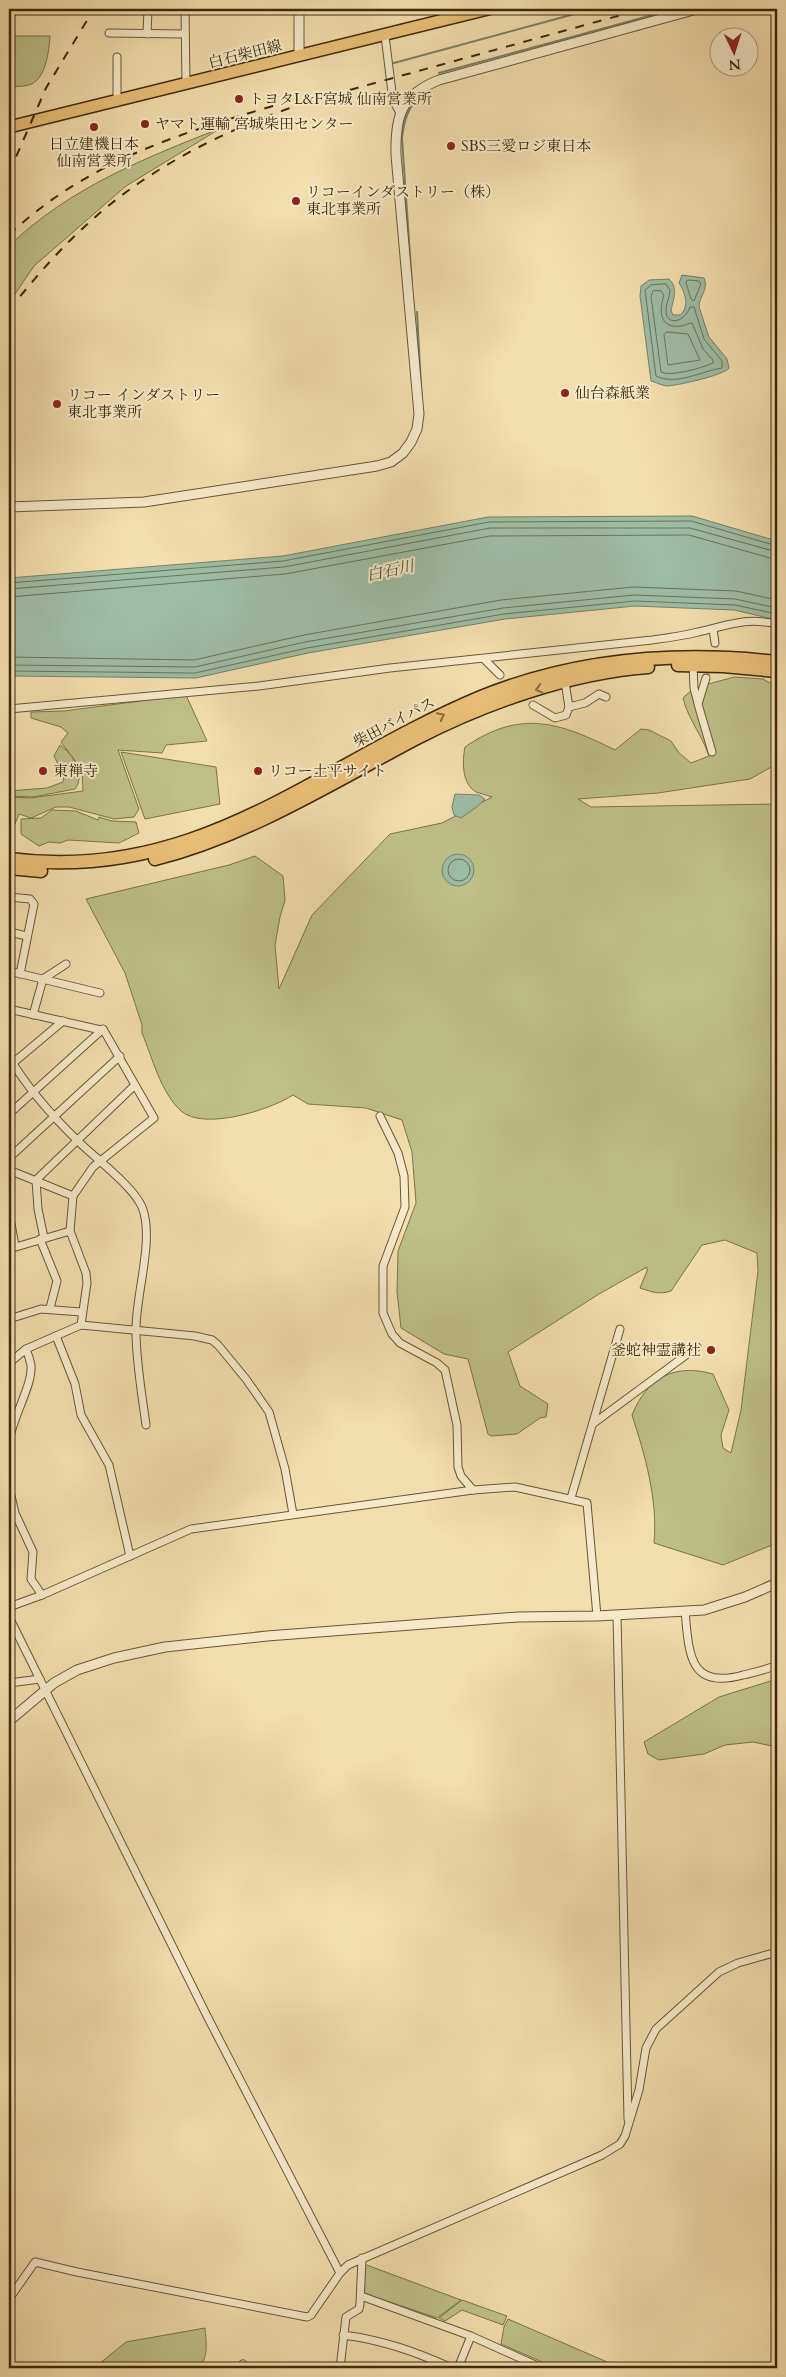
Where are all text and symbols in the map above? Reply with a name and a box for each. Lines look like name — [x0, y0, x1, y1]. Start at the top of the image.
north arrow — [708, 28, 758, 78]
street label: 白石柴田線 — [206, 35, 284, 73]
text: N — [728, 55, 742, 74]
place label: トヨタL&F宮城 仙南営業所 — [249, 89, 432, 109]
marker: トヨタL&F宮城 仙南営業所 — [233, 93, 245, 105]
place label: ヤマト運輸 宮城柴田センター — [155, 114, 353, 134]
marker: ヤマト運輸 宮城柴田センター — [139, 118, 151, 130]
marker: 日立建機日本 仙南営業所 — [88, 121, 100, 133]
place label: 日立建機日本 仙南営業所 — [49, 134, 139, 171]
place label: SBS三愛ロジ東日本 — [461, 136, 591, 156]
marker: SBS三愛ロジ東日本 — [445, 140, 457, 152]
place label: リコーインダストリー（株） 東北事業所 — [306, 182, 500, 219]
marker: リコーインダストリー（株） 東北事業所 — [290, 195, 302, 207]
place label: 仙台森紙業 — [575, 383, 650, 403]
place label: リコー インダストリー 東北事業所 — [67, 385, 220, 422]
marker: 仙台森紙業 — [559, 387, 571, 399]
marker: リコー インダストリー 東北事業所 — [51, 398, 63, 410]
water label: 白石川 — [364, 555, 418, 587]
one-way arrow — [535, 684, 543, 694]
street label: 柴田バイパス — [350, 692, 438, 752]
one-way arrow — [436, 711, 445, 722]
place label: 東禅寺 — [53, 761, 98, 781]
place label: リコー土平サイト — [268, 761, 387, 781]
marker: 東禅寺 — [37, 765, 49, 777]
marker: リコー土平サイト — [252, 765, 264, 777]
place label: 釜蛇神霊講社 — [611, 1340, 701, 1360]
marker: 釜蛇神霊講社 — [705, 1344, 717, 1356]

